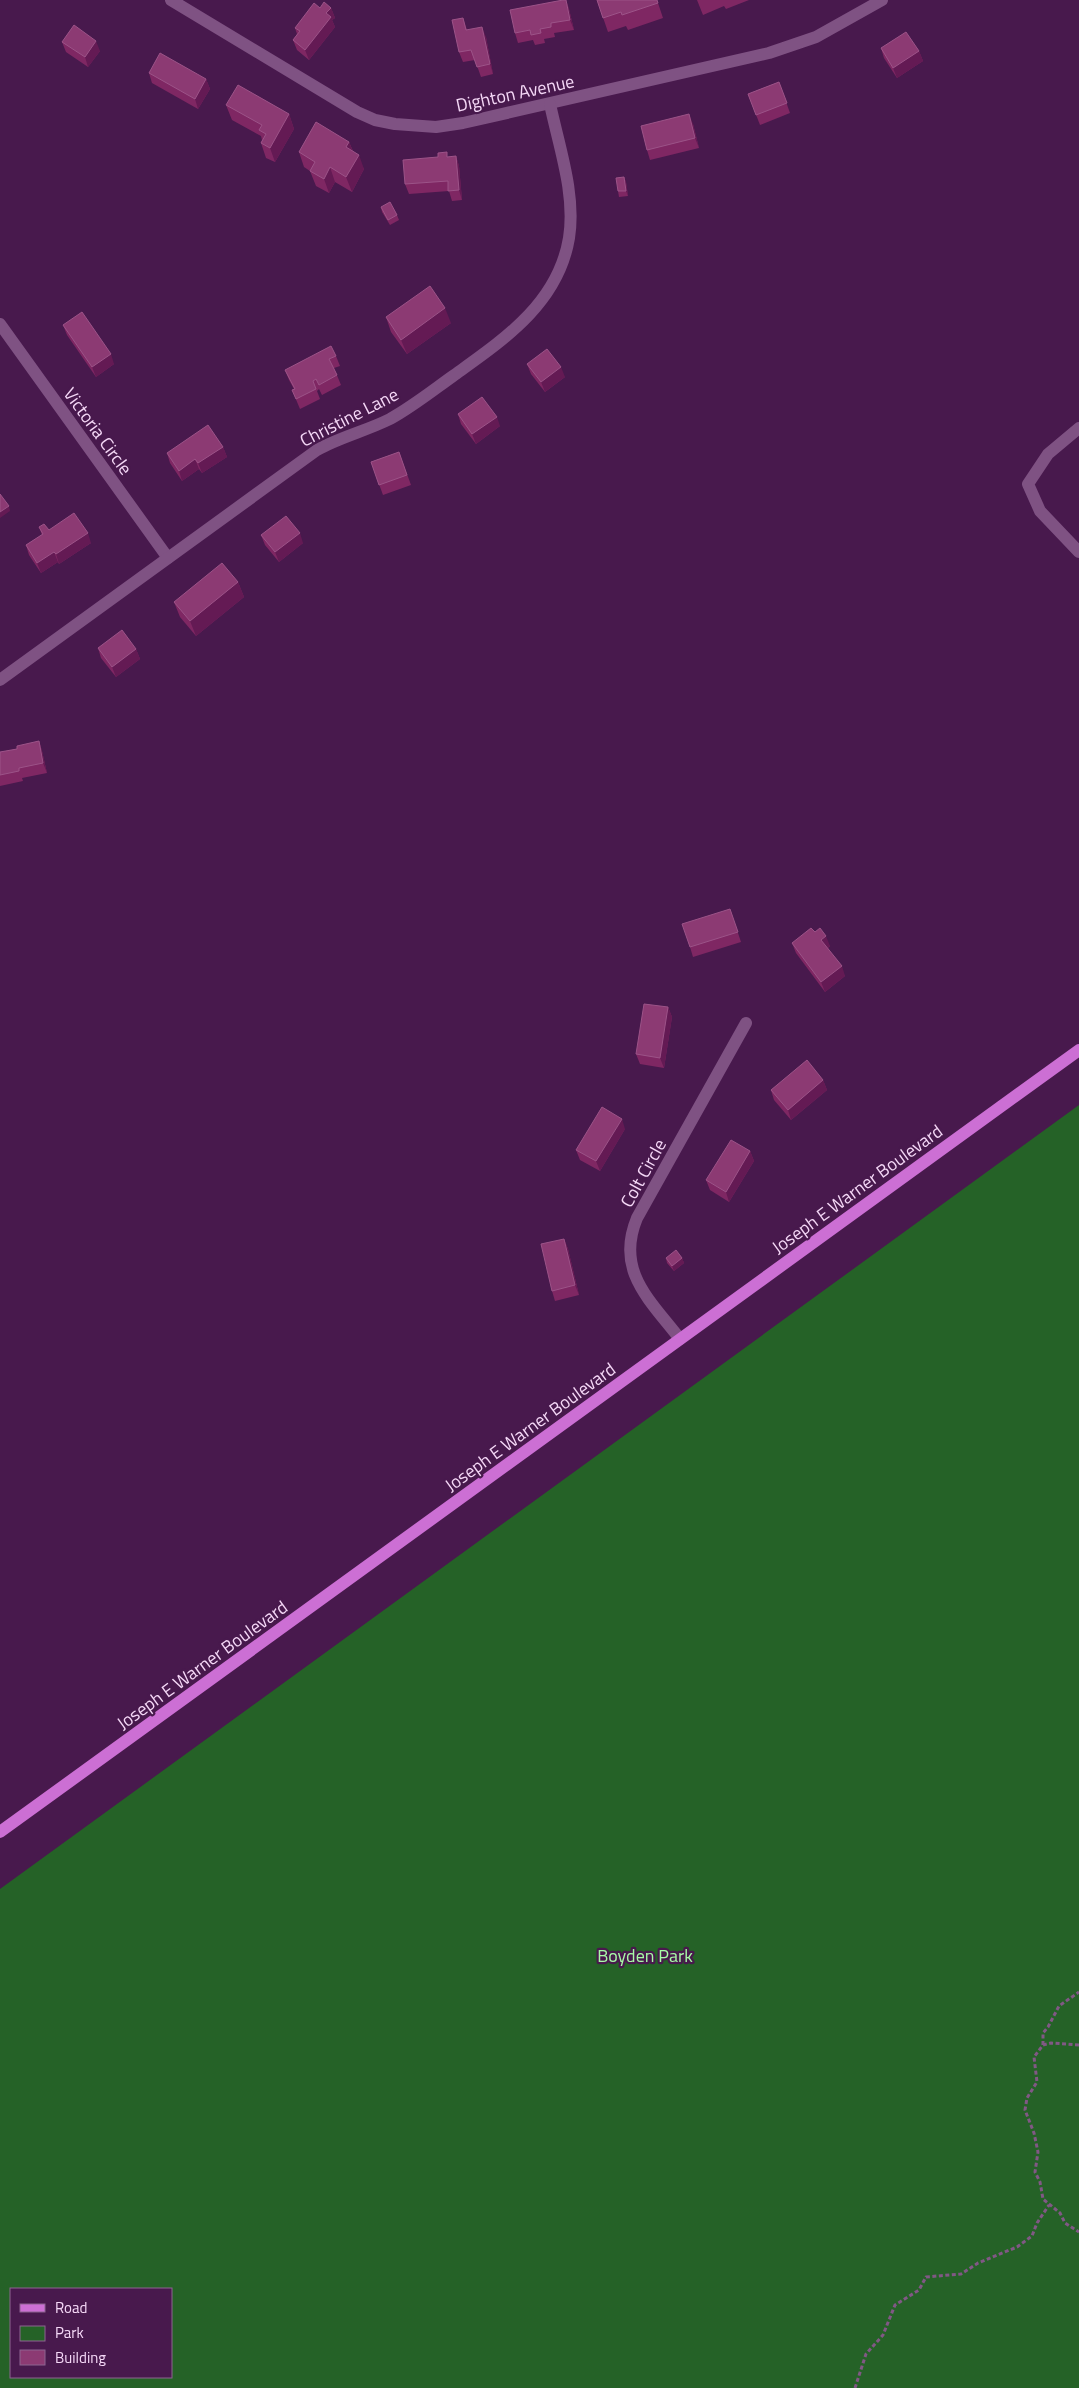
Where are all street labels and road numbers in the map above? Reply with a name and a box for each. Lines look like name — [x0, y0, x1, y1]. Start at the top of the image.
street label: Dighton Avenue — [453, 67, 577, 119]
street label: Christine Lane — [295, 381, 403, 453]
street label: Victoria Circle — [57, 382, 139, 480]
street label: Joseph E Warner Boulevard — [766, 1118, 948, 1260]
street label: Colt Circle — [613, 1134, 673, 1212]
street label: Joseph E Warner Boulevard — [439, 1356, 621, 1498]
street label: Joseph E Warner Boulevard — [111, 1594, 293, 1736]

